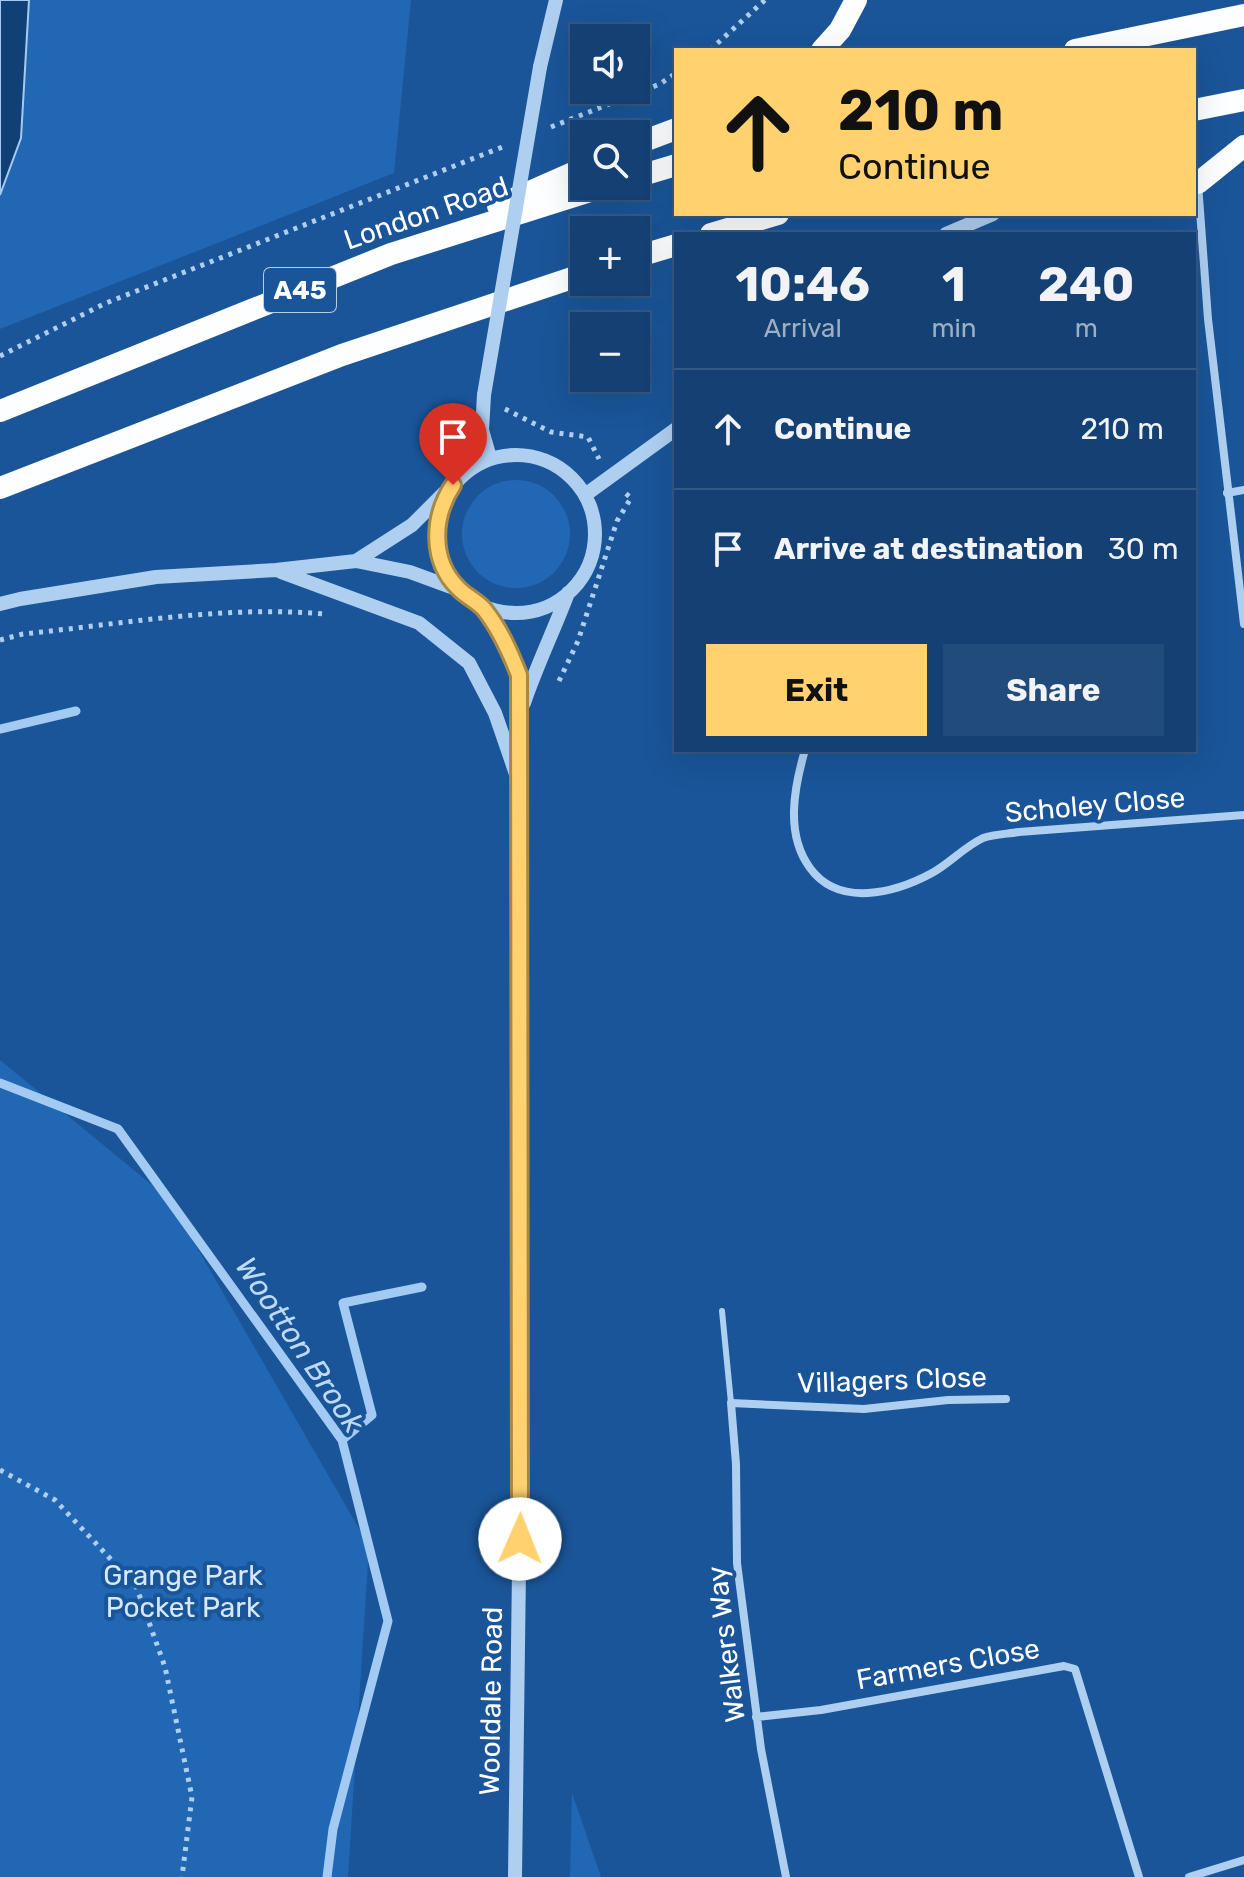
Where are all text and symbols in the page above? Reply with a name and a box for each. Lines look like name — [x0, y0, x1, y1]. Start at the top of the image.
map controls — [570, 24, 650, 392]
button: sound — [570, 24, 650, 104]
text: 210 m — [838, 78, 1004, 144]
icon: ahead — [706, 80, 810, 184]
button: search — [570, 120, 650, 200]
text: Continue — [838, 145, 991, 188]
street label: London Road — [340, 169, 512, 257]
button: + — [570, 216, 650, 296]
text: 10:46 — [735, 256, 870, 313]
text: 1 — [942, 256, 966, 313]
text: 240 — [1038, 256, 1135, 313]
road number: A45 — [264, 268, 336, 312]
button: − — [570, 312, 650, 392]
text: Arrival — [764, 313, 842, 344]
text: min — [931, 313, 977, 344]
text: m — [1075, 313, 1098, 344]
pin — [419, 403, 487, 485]
icon: ahead — [706, 407, 750, 451]
text: Continue — [774, 411, 911, 447]
text: 210 m — [1080, 411, 1164, 447]
icon: arrive — [431, 415, 475, 459]
icon: arrive — [706, 527, 750, 571]
text: Arrive at destination — [774, 531, 1084, 567]
text: 30 m — [1108, 531, 1179, 567]
button: Exit — [706, 644, 927, 736]
button: Share — [943, 644, 1164, 736]
street label: Scholey Close — [1003, 781, 1187, 829]
water label: Wootton Brook — [228, 1250, 372, 1440]
street label: Villagers Close — [797, 1360, 987, 1400]
position arrow — [478, 1497, 562, 1581]
park label: Grange Park Pocket Park — [103, 1559, 263, 1624]
street label: Walkers Way — [700, 1564, 752, 1724]
street label: Wooldale Road — [473, 1606, 509, 1796]
street label: Farmers Close — [854, 1632, 1042, 1696]

